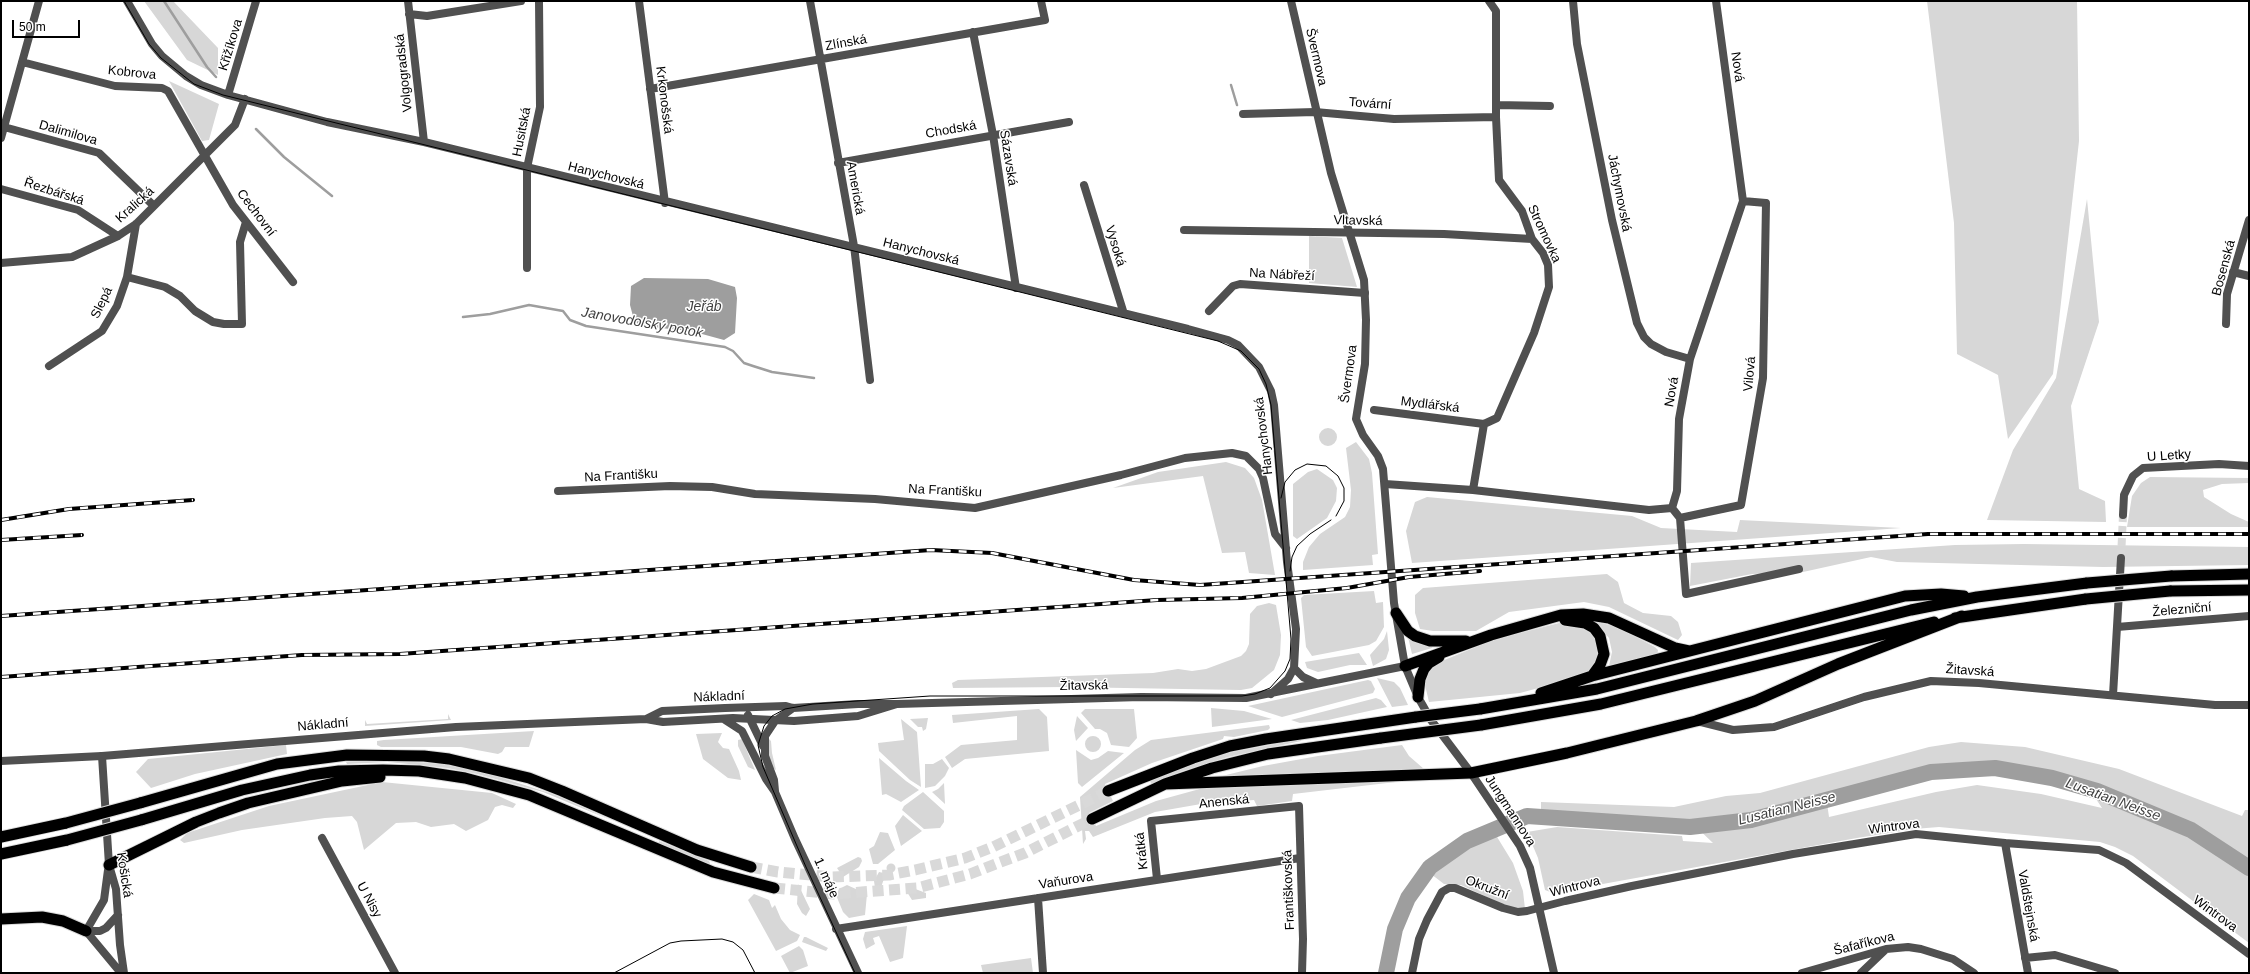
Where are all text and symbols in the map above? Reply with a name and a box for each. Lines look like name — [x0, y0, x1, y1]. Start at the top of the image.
scale bar — [14, 12, 82, 38]
street label: Křižíkova — [216, 17, 246, 73]
text: 50 m — [19, 20, 46, 34]
street label: Švermova — [1302, 27, 1330, 87]
street label: Zlínská — [824, 32, 868, 54]
street label: Volgogradská — [392, 33, 416, 113]
street label: Nová — [1727, 51, 1747, 83]
street label: Kobrova — [107, 63, 157, 83]
street label: Krkonošská — [652, 65, 676, 135]
street label: Tovární — [1348, 95, 1392, 113]
street label: Husitská — [510, 106, 534, 158]
street label: Dalimilova — [37, 117, 99, 149]
street label: Chodská — [924, 118, 978, 142]
street label: Sázavská — [996, 129, 1020, 187]
street label: Jáchymovská — [1604, 153, 1634, 233]
street label: Hanychovská — [566, 159, 646, 193]
street label: Americká — [843, 160, 867, 216]
street label: Řezbářská — [22, 175, 86, 209]
street label: Kralická — [113, 184, 157, 226]
street label: Cechovní — [233, 186, 279, 240]
street label: Stromovka — [1524, 203, 1564, 265]
street label: Vltavská — [1333, 213, 1383, 229]
street label: Vysoká — [1101, 224, 1129, 268]
street label: Hanychovská — [881, 235, 961, 269]
street label: Bosenská — [2209, 238, 2239, 298]
street label: Na Nábřeží — [1249, 265, 1315, 285]
street label: Slepá — [88, 285, 116, 321]
water label: Jeřáb — [686, 299, 722, 315]
water label: Janovodolský potok — [580, 304, 704, 342]
street label: Švermova — [1337, 344, 1361, 404]
street label: Vilová — [1741, 356, 1759, 392]
street label: Nová — [1662, 376, 1682, 408]
street label: Mydlářská — [1400, 394, 1460, 416]
street label: Hanychovská — [1252, 396, 1276, 476]
street label: U Letky — [2146, 447, 2192, 465]
street label: Na Františku — [584, 466, 658, 486]
street label: Na Františku — [908, 481, 982, 501]
street label: Železniční — [2152, 600, 2212, 620]
street label: Žitavská — [1945, 662, 1995, 680]
street label: Žitavská — [1060, 678, 1108, 694]
street label: Nákladní — [693, 688, 745, 706]
street label: Nákladní — [297, 715, 349, 735]
street label: Jungmannova — [1481, 773, 1539, 849]
water label: Lusatian Neisse — [2063, 775, 2163, 825]
water label: Lusatian Neisse — [1737, 789, 1837, 829]
street label: Anenská — [1198, 792, 1250, 812]
street label: Wintrova — [1868, 816, 1920, 838]
street label: Krátká — [1132, 832, 1152, 870]
street label: Františkovská — [1280, 850, 1298, 930]
street label: Košická — [113, 851, 135, 899]
street label: 1. máje — [810, 855, 842, 901]
street label: Vaňurova — [1038, 869, 1094, 893]
street label: Valdštejnská — [2014, 869, 2042, 943]
street label: Okružní — [1463, 873, 1511, 903]
street label: Wintrova — [1548, 873, 1602, 901]
street label: U Nisy — [353, 879, 385, 921]
street label: Wintrova — [2190, 893, 2240, 935]
street label: Šafaříkova — [1832, 929, 1896, 959]

